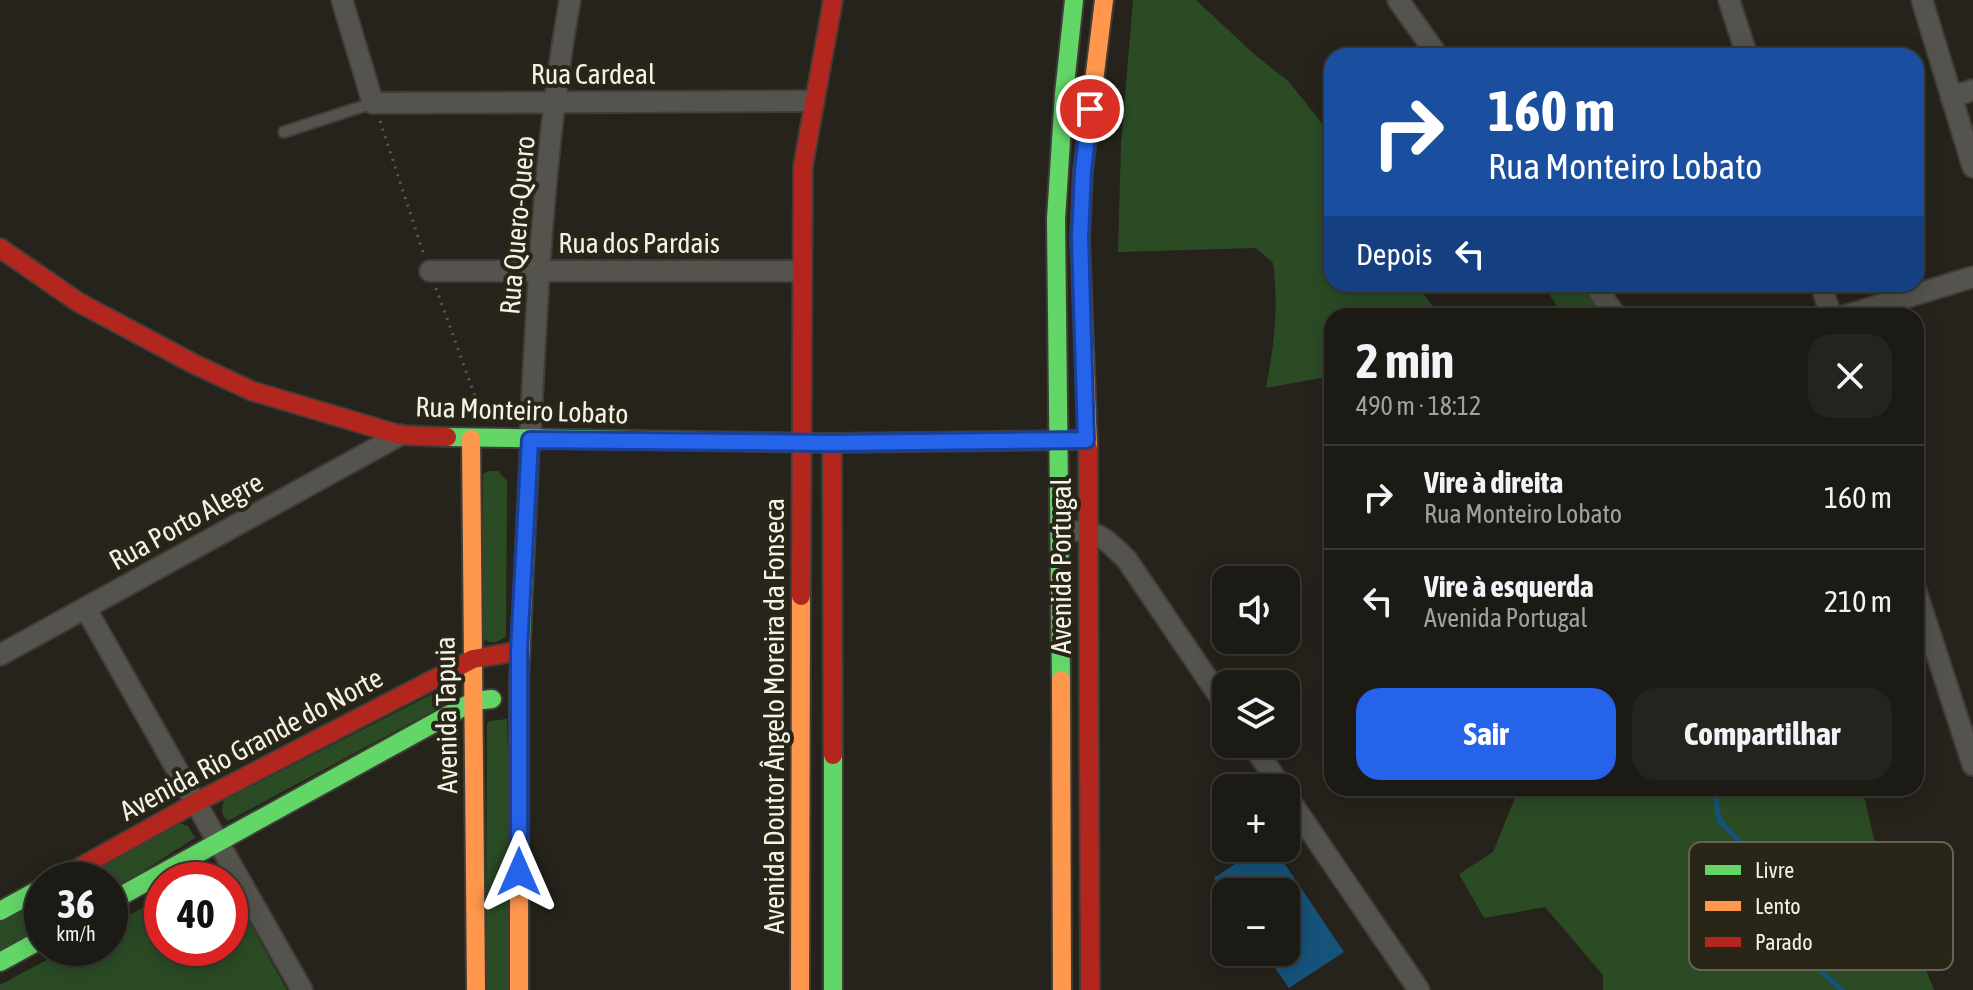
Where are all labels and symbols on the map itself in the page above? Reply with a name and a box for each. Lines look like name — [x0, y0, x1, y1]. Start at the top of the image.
street label: Rua Cardeal — [531, 58, 656, 90]
pin — [1056, 75, 1124, 143]
street label: Rua Quero-Quero — [493, 134, 541, 316]
street label: Rua dos Pardais — [558, 227, 720, 259]
street label: Rua Monteiro Lobato — [415, 390, 629, 430]
street label: Rua Porto Alegre — [104, 466, 268, 576]
street label: Avenida Portugal — [1045, 477, 1077, 654]
street label: Avenida Doutor Ângelo Moreira da Fonseca — [758, 498, 790, 934]
street label: Avenida Tapuia — [429, 636, 463, 794]
street label: Avenida Rio Grande do Norte — [114, 661, 388, 827]
position arrow — [477, 830, 561, 914]
legend — [1689, 842, 1953, 970]
text: Livre — [1755, 857, 1794, 883]
speed limit sign: 40 — [144, 862, 248, 966]
text: Lento — [1755, 893, 1801, 919]
text: Parado — [1755, 929, 1813, 955]

